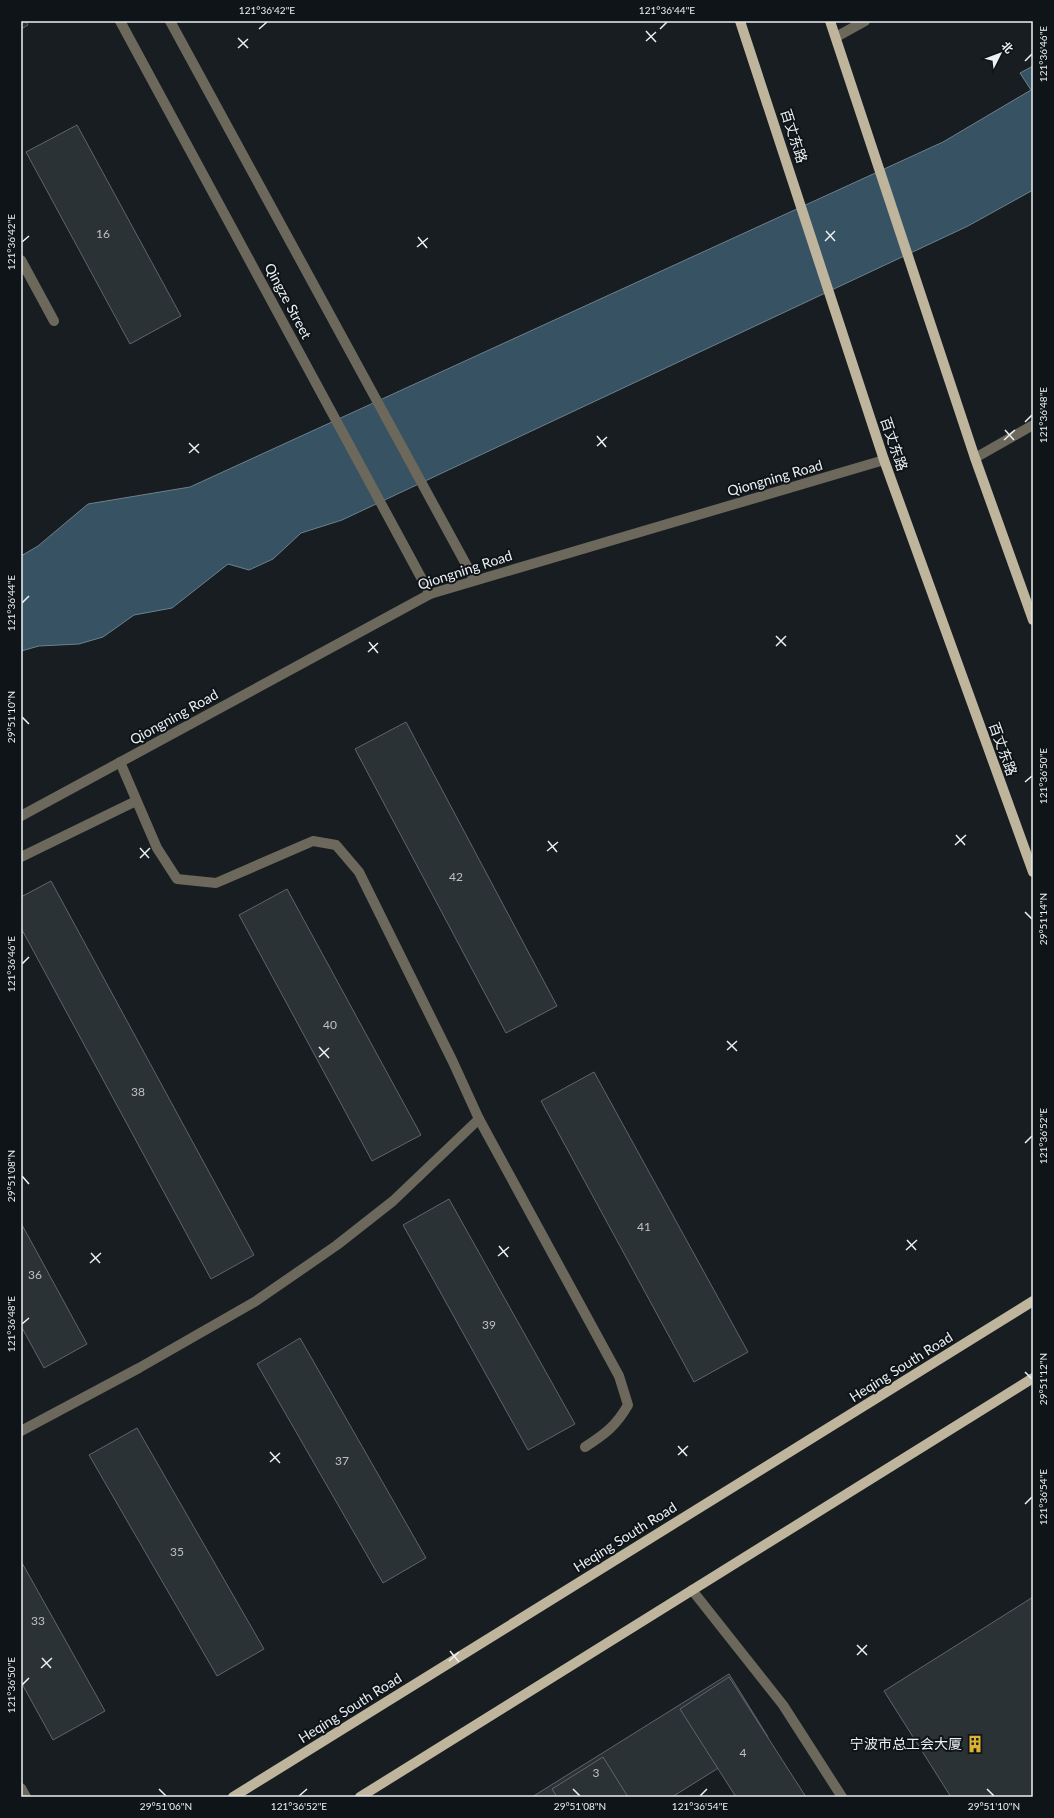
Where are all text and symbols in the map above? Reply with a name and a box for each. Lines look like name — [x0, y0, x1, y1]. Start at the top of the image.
text: 121°36'42"E — [239, 4, 295, 16]
text: 121°36'44"E — [639, 4, 695, 16]
text: 121°36'46"E — [1037, 26, 1049, 82]
north arrow — [980, 34, 1020, 74]
text: 北 — [999, 39, 1016, 55]
street label: 百丈东路 — [778, 107, 811, 165]
text: 121°36'42"E — [5, 214, 17, 270]
house number: 16 — [96, 226, 110, 241]
street label: Qingze Street — [261, 260, 316, 342]
text: 121°36'48"E — [1037, 387, 1049, 443]
street label: 百丈东路 — [877, 415, 912, 473]
street label: Qiongning Road — [725, 456, 824, 499]
street label: Qiongning Road — [415, 546, 514, 593]
text: 121°36'44"E — [5, 575, 17, 631]
street label: Qiongning Road — [127, 685, 221, 748]
text: 29°51'10"N — [5, 691, 17, 743]
street label: 百丈东路 — [986, 720, 1021, 778]
text: 121°36'50"E — [1037, 748, 1049, 804]
house number: 42 — [449, 869, 463, 884]
text: 29°51'14"N — [1037, 893, 1049, 945]
text: 121°36'46"E — [5, 936, 17, 992]
house number: 40 — [323, 1017, 337, 1032]
house number: 38 — [131, 1084, 145, 1099]
text: 121°36'52"E — [1037, 1108, 1049, 1164]
text: 29°51'08"N — [5, 1150, 17, 1202]
house number: 41 — [637, 1219, 651, 1234]
house number: 36 — [28, 1267, 42, 1282]
text: 121°36'48"E — [5, 1296, 17, 1352]
house number: 39 — [482, 1317, 496, 1332]
street label: Heqing South Road — [846, 1328, 955, 1405]
text: 29°51'12"N — [1037, 1353, 1049, 1405]
house number: 37 — [335, 1453, 349, 1468]
text: 121°36'54"E — [1037, 1469, 1049, 1525]
street label: Heqing South Road — [570, 1498, 679, 1575]
house number: 35 — [170, 1544, 184, 1559]
house number: 33 — [31, 1613, 45, 1628]
text: 121°36'50"E — [5, 1657, 17, 1713]
street label: Heqing South Road — [295, 1669, 404, 1746]
building icon: 宁波市总工会大厦 — [965, 1734, 985, 1754]
place label: 宁波市总工会大厦 — [850, 1735, 962, 1752]
house number: 4 — [740, 1745, 747, 1760]
house number: 3 — [593, 1765, 600, 1780]
text: 29°51'06"N — [140, 1800, 192, 1812]
text: 121°36'52"E — [271, 1800, 327, 1812]
text: 29°51'08"N — [554, 1800, 606, 1812]
text: 121°36'54"E — [672, 1800, 728, 1812]
text: 29°51'10"N — [968, 1800, 1020, 1812]

